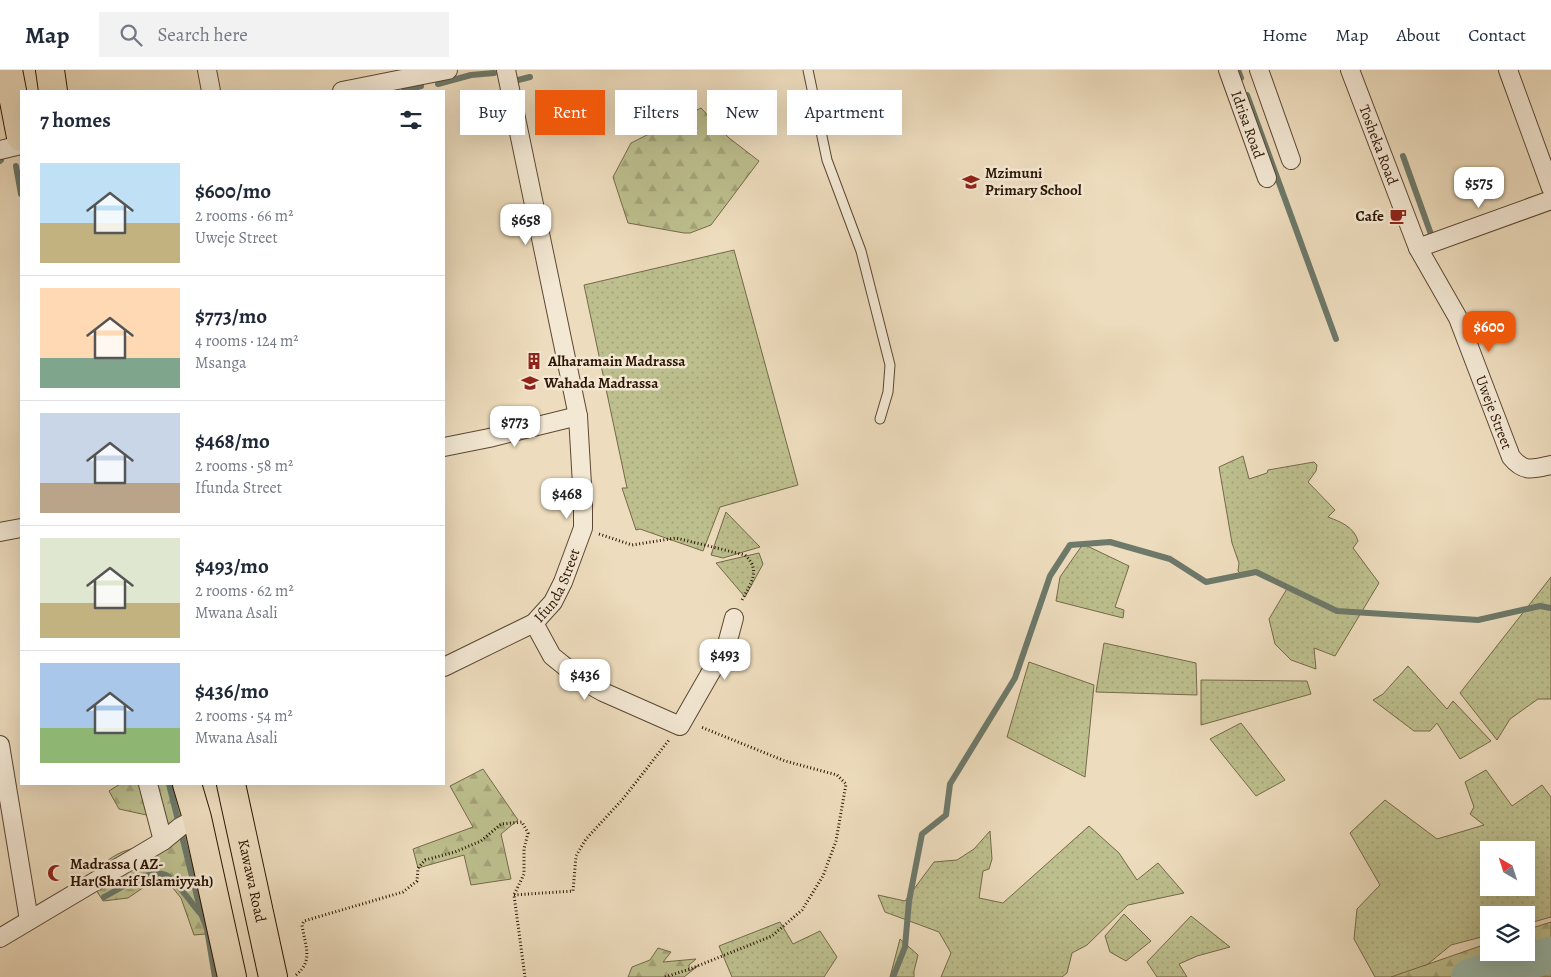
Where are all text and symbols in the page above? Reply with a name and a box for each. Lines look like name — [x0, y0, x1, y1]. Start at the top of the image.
search box — [99, 12, 449, 57]
text: Map — [25, 19, 69, 51]
icon: search — [117, 21, 145, 49]
text: Search here — [157, 22, 248, 48]
text: Home — [1262, 23, 1307, 47]
text: Map — [1335, 23, 1368, 47]
text: About — [1396, 23, 1440, 47]
text: Contact — [1468, 23, 1526, 47]
street label: Idrisa Road — [1226, 88, 1269, 162]
chip: Buy — [460, 90, 525, 135]
chip: Rent — [535, 90, 605, 135]
chip: Filters — [615, 90, 697, 135]
chip: New — [707, 90, 777, 135]
chip: Apartment — [787, 90, 902, 135]
street label: Tosheka Road — [1354, 102, 1403, 188]
text: 7 homes — [40, 106, 111, 134]
icon: filters — [397, 106, 425, 134]
place label: Mzimuni Primary School — [985, 163, 1082, 200]
pin: $575 — [1449, 166, 1509, 209]
school or university icon: Mzimuni Primary School — [961, 172, 981, 192]
text: $575 — [1465, 172, 1493, 194]
text: $600/mo — [195, 177, 271, 205]
icon: home — [80, 183, 140, 243]
pin: $658 — [496, 204, 556, 246]
text: 2 rooms · 66 m² — [195, 205, 293, 227]
place label: Cafe — [1356, 206, 1384, 226]
cafe icon: Cafe — [1388, 206, 1408, 226]
text: $658 — [511, 209, 541, 231]
text: Uweje Street — [195, 227, 278, 249]
text: $773/mo — [195, 302, 267, 330]
icon: home — [80, 308, 140, 368]
pin: $600 — [1459, 310, 1519, 353]
text: $600 — [1473, 316, 1505, 338]
text: 4 rooms · 124 m² — [195, 330, 299, 352]
building icon: Alharamain Madrassa — [524, 351, 544, 371]
place label: Alharamain Madrassa — [547, 351, 686, 371]
text: Msanga — [195, 352, 246, 374]
street label: Uweje Street — [1471, 372, 1517, 452]
school or university icon: Wahada Madrassa — [520, 373, 540, 393]
place label: Wahada Madrassa — [543, 373, 659, 393]
pin: $773 — [485, 406, 545, 448]
text: $773 — [501, 411, 529, 433]
text: $468/mo — [195, 427, 270, 455]
icon: home — [80, 433, 140, 493]
text: 2 rooms · 58 m² — [195, 455, 293, 477]
text: Ifunda Street — [195, 477, 282, 499]
pin: $468 — [537, 478, 597, 520]
text: $468 — [552, 483, 582, 505]
street label: Ifunda Street — [529, 546, 585, 627]
text: $493/mo — [195, 552, 269, 580]
icon: home — [80, 558, 140, 618]
text: 2 rooms · 62 m² — [195, 580, 294, 602]
text: Mwana Asali — [195, 602, 278, 624]
pin: $493 — [695, 638, 755, 681]
text: $493 — [710, 644, 740, 666]
pin: $436 — [555, 658, 615, 701]
text: $436 — [570, 664, 600, 686]
text: $436/mo — [195, 677, 269, 705]
icon: home — [80, 683, 140, 743]
text: 2 rooms · 54 m² — [195, 705, 293, 727]
text: Mwana Asali — [195, 727, 278, 749]
street label: Kawawa Road — [233, 837, 271, 925]
north arrow — [1480, 841, 1535, 896]
map controls — [1480, 841, 1535, 961]
place label: Madrassa ( AZ- Har(Sharif Islamiyyah) — [70, 854, 213, 891]
mosque icon: Madrassa ( AZ- Har(Sharif Islamiyyah) — [46, 863, 66, 883]
button: layers — [1480, 906, 1535, 961]

